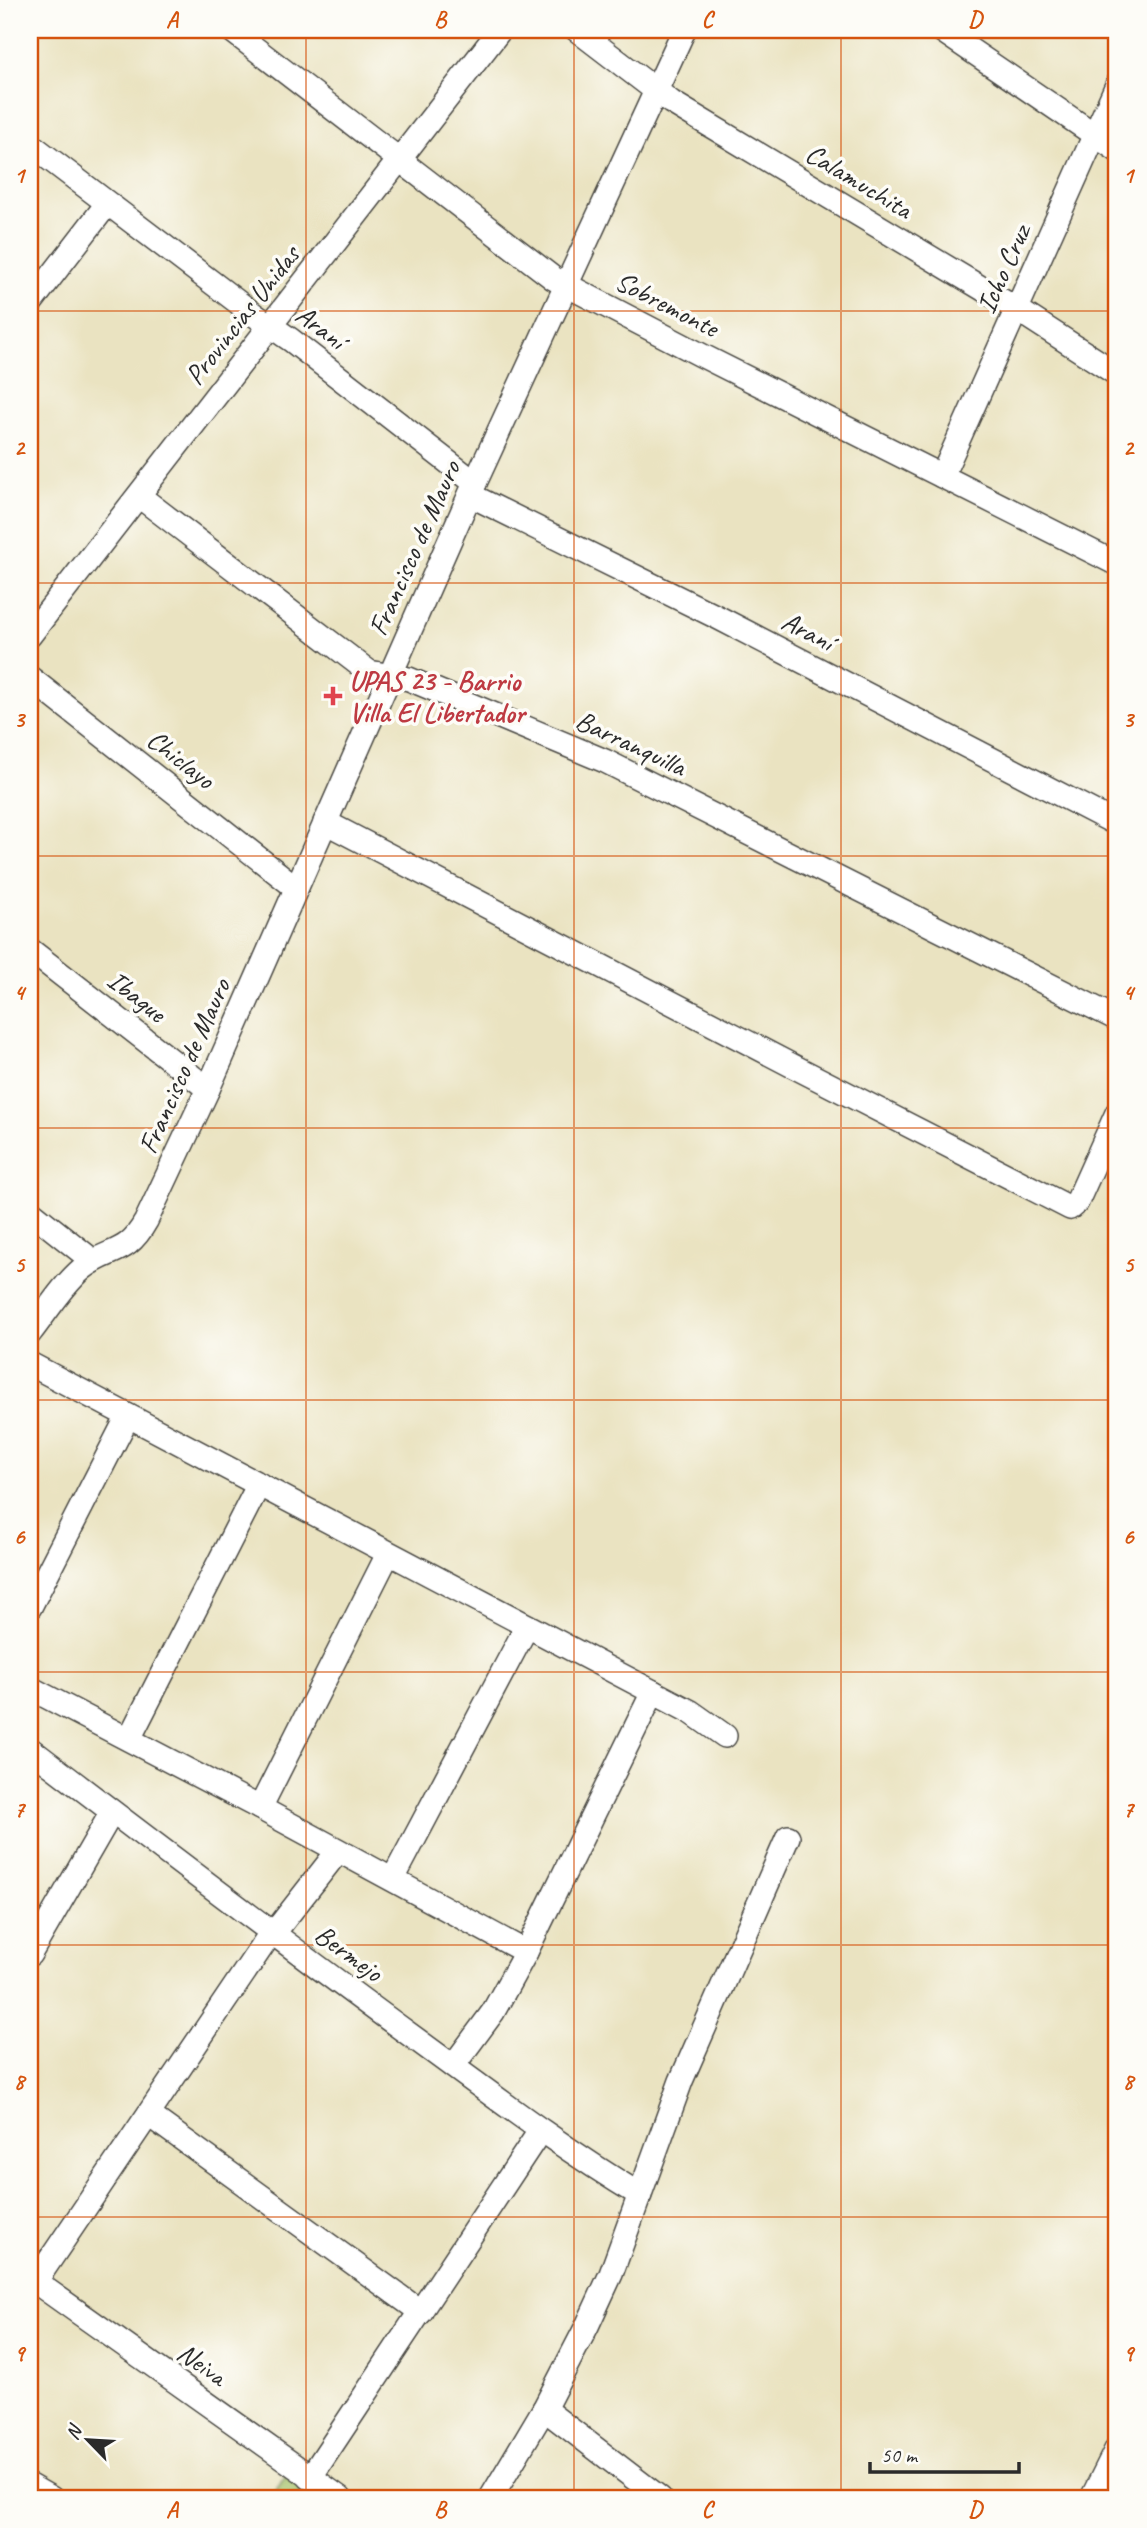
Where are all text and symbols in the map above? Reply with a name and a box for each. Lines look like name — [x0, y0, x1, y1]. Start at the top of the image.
text: A — [166, 5, 180, 34]
text: B — [434, 5, 448, 34]
text: C — [702, 5, 716, 34]
text: D — [968, 5, 984, 34]
street label: Calamuchita — [799, 136, 920, 227]
text: 1 — [14, 161, 27, 190]
text: 1 — [1123, 161, 1136, 190]
street label: Icho Cruz — [968, 217, 1039, 318]
street label: Provincias Unidas — [177, 236, 309, 392]
street label: Sobremonte — [610, 263, 726, 346]
street label: Araní — [289, 297, 358, 361]
text: 2 — [14, 433, 27, 462]
text: 2 — [1123, 433, 1136, 462]
street label: Francisco de Mauro — [360, 453, 469, 641]
street label: Araní — [776, 603, 845, 661]
place label: UPAS 23 - Barrio Villa El Libertador — [349, 663, 528, 730]
marker: UPAS 23 - Barrio Villa El Libertador — [323, 686, 343, 706]
street label: Barranquilla — [570, 702, 693, 784]
text: 3 — [14, 705, 27, 734]
text: 3 — [1123, 705, 1136, 734]
street label: Chiclayo — [140, 722, 224, 798]
street label: Ibague — [101, 962, 175, 1031]
street label: Francisco de Mauro — [130, 971, 239, 1159]
text: 4 — [14, 978, 27, 1007]
text: 4 — [1123, 978, 1136, 1007]
text: 5 — [14, 1250, 26, 1279]
text: 5 — [1123, 1250, 1135, 1279]
text: 6 — [14, 1522, 27, 1551]
text: 6 — [1123, 1522, 1136, 1551]
text: 7 — [14, 1795, 27, 1824]
text: 7 — [1123, 1795, 1136, 1824]
street label: Bermejo — [308, 1917, 392, 1991]
text: 8 — [14, 2067, 27, 2096]
text: 8 — [1123, 2067, 1136, 2096]
street label: Neiva — [171, 2335, 235, 2395]
text: 9 — [14, 2339, 27, 2368]
text: 9 — [1123, 2339, 1136, 2368]
north arrow — [52, 2406, 122, 2476]
text: N — [60, 2420, 88, 2444]
scale bar — [870, 2430, 1019, 2474]
text: 50 m — [881, 2442, 919, 2468]
text: A — [166, 2495, 180, 2524]
text: B — [434, 2495, 448, 2524]
text: C — [702, 2495, 716, 2524]
text: D — [968, 2495, 984, 2524]

